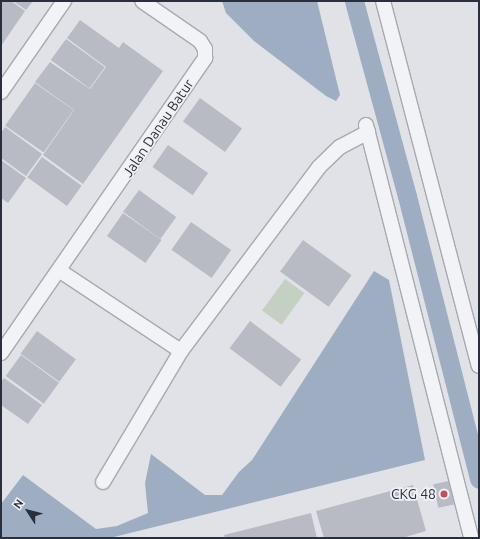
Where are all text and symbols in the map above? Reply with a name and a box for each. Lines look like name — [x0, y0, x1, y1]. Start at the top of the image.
street label: Jalan Danau Batur — [119, 76, 197, 180]
place label: CKG 48 — [391, 486, 436, 502]
marker: CKG 48 — [439, 489, 449, 499]
north arrow — [8, 491, 48, 531]
text: N — [11, 497, 26, 511]

